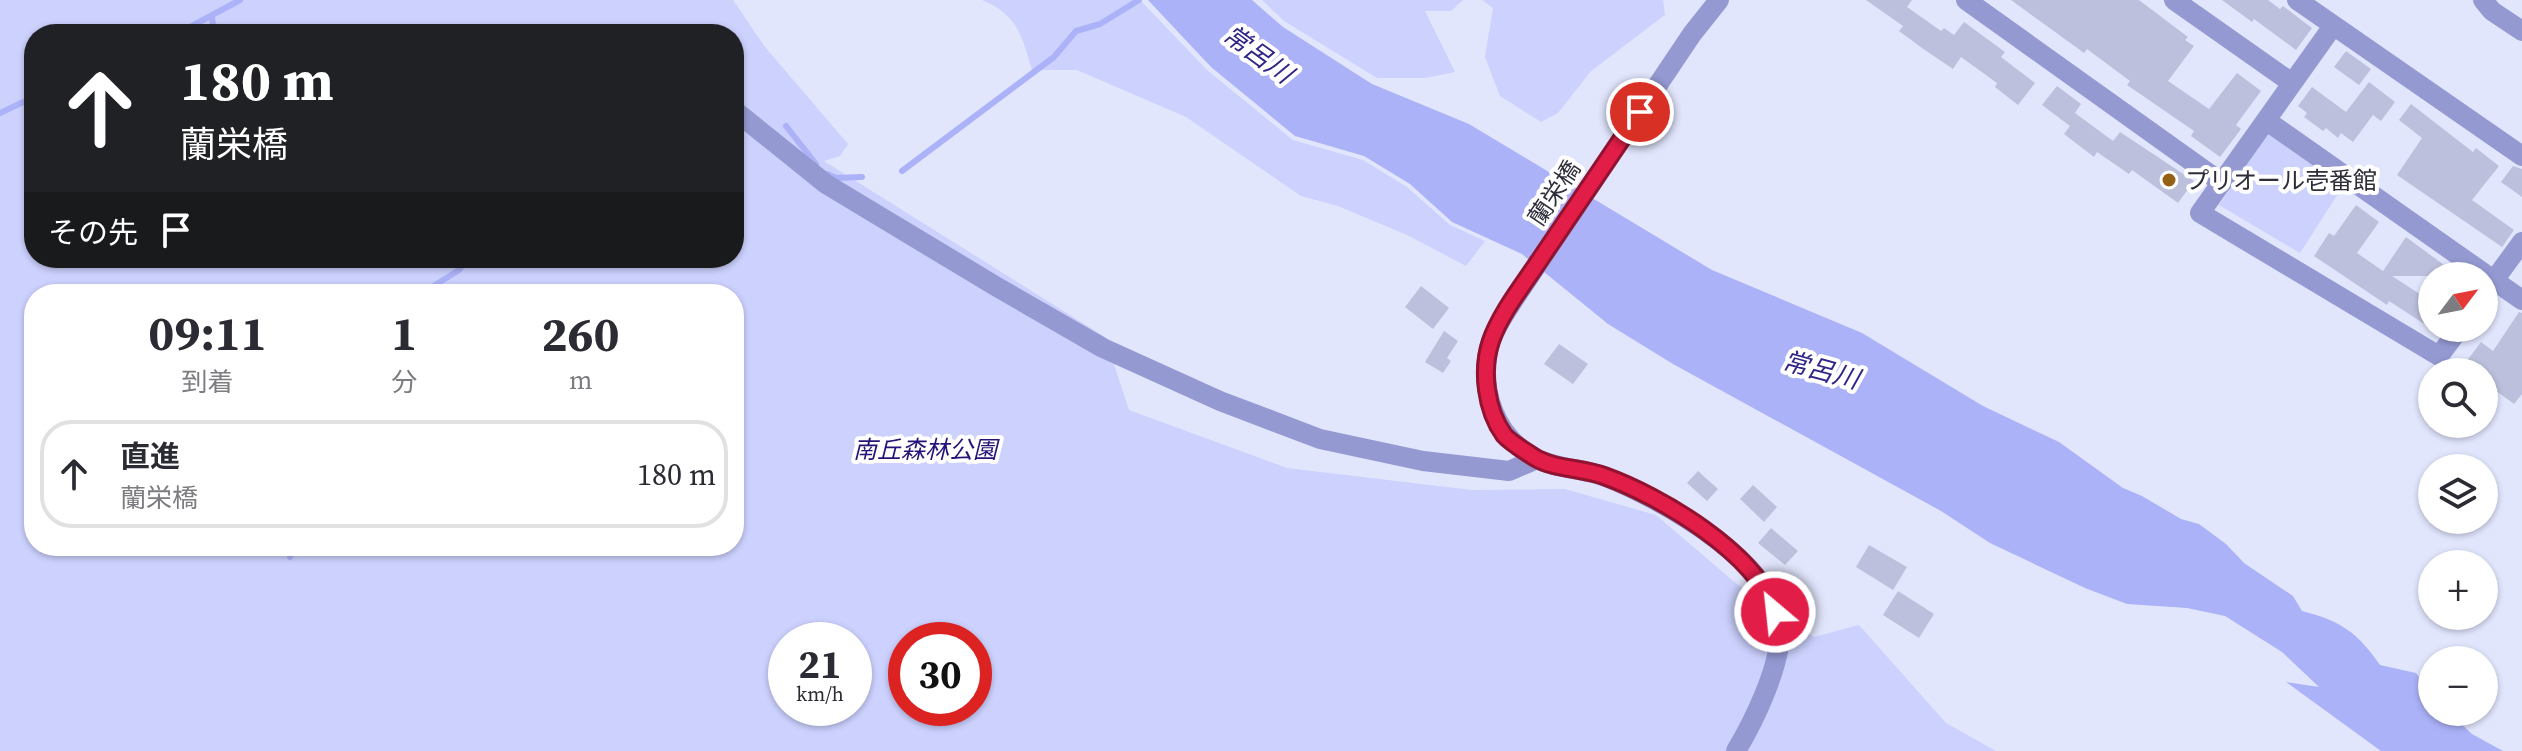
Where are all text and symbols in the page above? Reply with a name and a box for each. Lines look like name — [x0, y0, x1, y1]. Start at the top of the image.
water label: 常呂川 — [1216, 17, 1303, 93]
text: 180 m — [180, 42, 334, 119]
icon: ahead — [48, 56, 152, 160]
pin — [1606, 78, 1674, 146]
icon: arrive — [1618, 90, 1662, 134]
text: 蘭栄橋 — [180, 120, 288, 169]
street label: 蘭栄橋 — [1520, 154, 1588, 232]
place label: プリオール壱番館 — [2185, 164, 2377, 197]
marker: プリオール壱番館 — [2160, 171, 2178, 189]
icon: arrive — [154, 208, 198, 252]
text: その先 — [48, 212, 138, 253]
north arrow — [2418, 262, 2498, 342]
map controls — [2418, 262, 2498, 726]
text: 09:11 — [148, 300, 267, 366]
text: 1 — [391, 300, 417, 366]
text: 260 — [542, 301, 620, 367]
water label: 常呂川 — [1779, 343, 1866, 398]
button: search — [2418, 358, 2498, 438]
text: m — [569, 362, 592, 398]
text: 到着 — [182, 364, 234, 400]
text: 分 — [391, 364, 417, 400]
park label: 南丘森林公園 — [853, 433, 1000, 466]
text: 直進 — [120, 436, 180, 477]
icon: ahead — [52, 452, 96, 496]
text: 180 m — [637, 454, 716, 495]
button: layers — [2418, 454, 2498, 534]
text: 蘭栄橋 — [120, 480, 198, 516]
button: + — [2418, 550, 2498, 630]
position arrow — [1733, 570, 1817, 654]
speed limit sign: 30 — [888, 622, 992, 726]
text: 21 — [798, 637, 842, 691]
button: − — [2418, 646, 2498, 726]
text: km/h — [796, 680, 844, 708]

